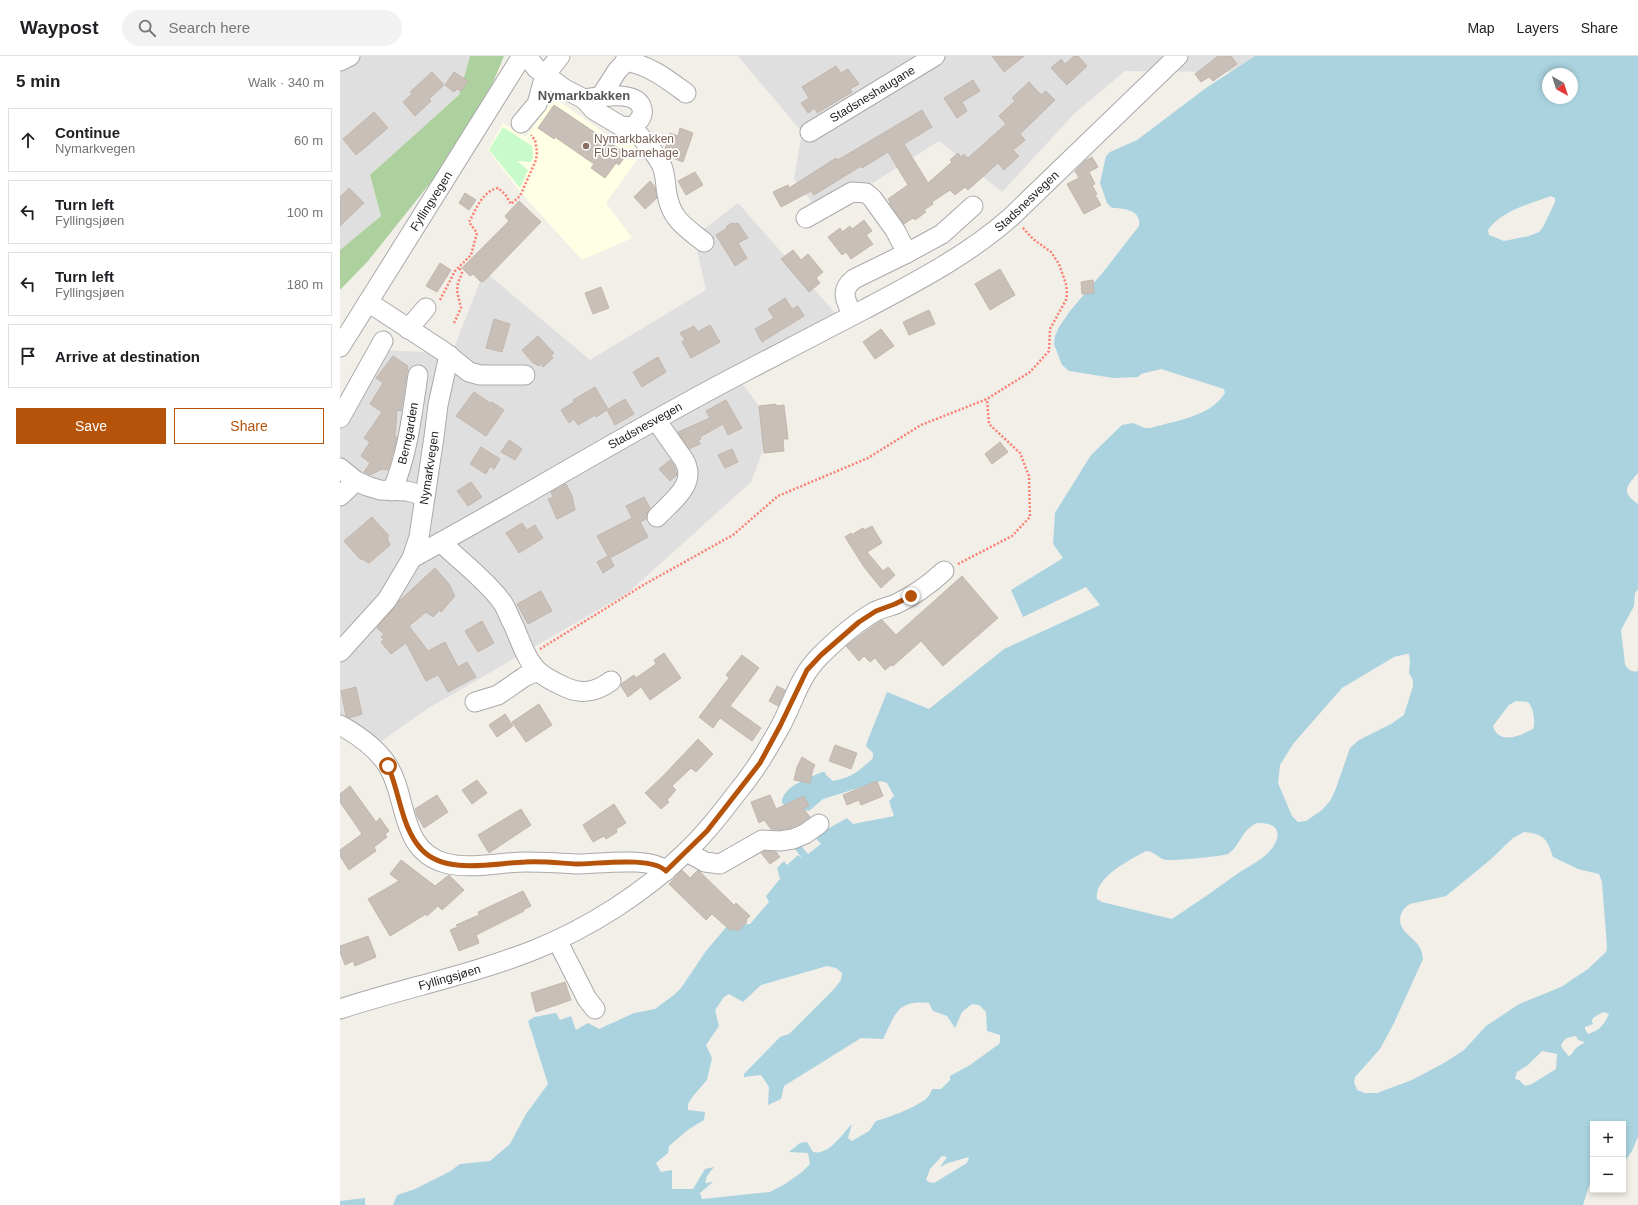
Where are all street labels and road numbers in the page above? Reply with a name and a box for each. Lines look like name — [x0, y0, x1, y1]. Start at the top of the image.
street label: Stadsneshaugane — [827, 63, 918, 125]
street label: Stadsnesvegen — [992, 168, 1062, 235]
street label: Fyllingvegen — [407, 169, 455, 233]
street label: Stadsnesvegen — [606, 399, 685, 452]
street label: Berngarden — [395, 401, 421, 466]
street label: Nymarkvegen — [417, 430, 442, 506]
street label: Fyllingsjøen — [417, 962, 482, 993]

